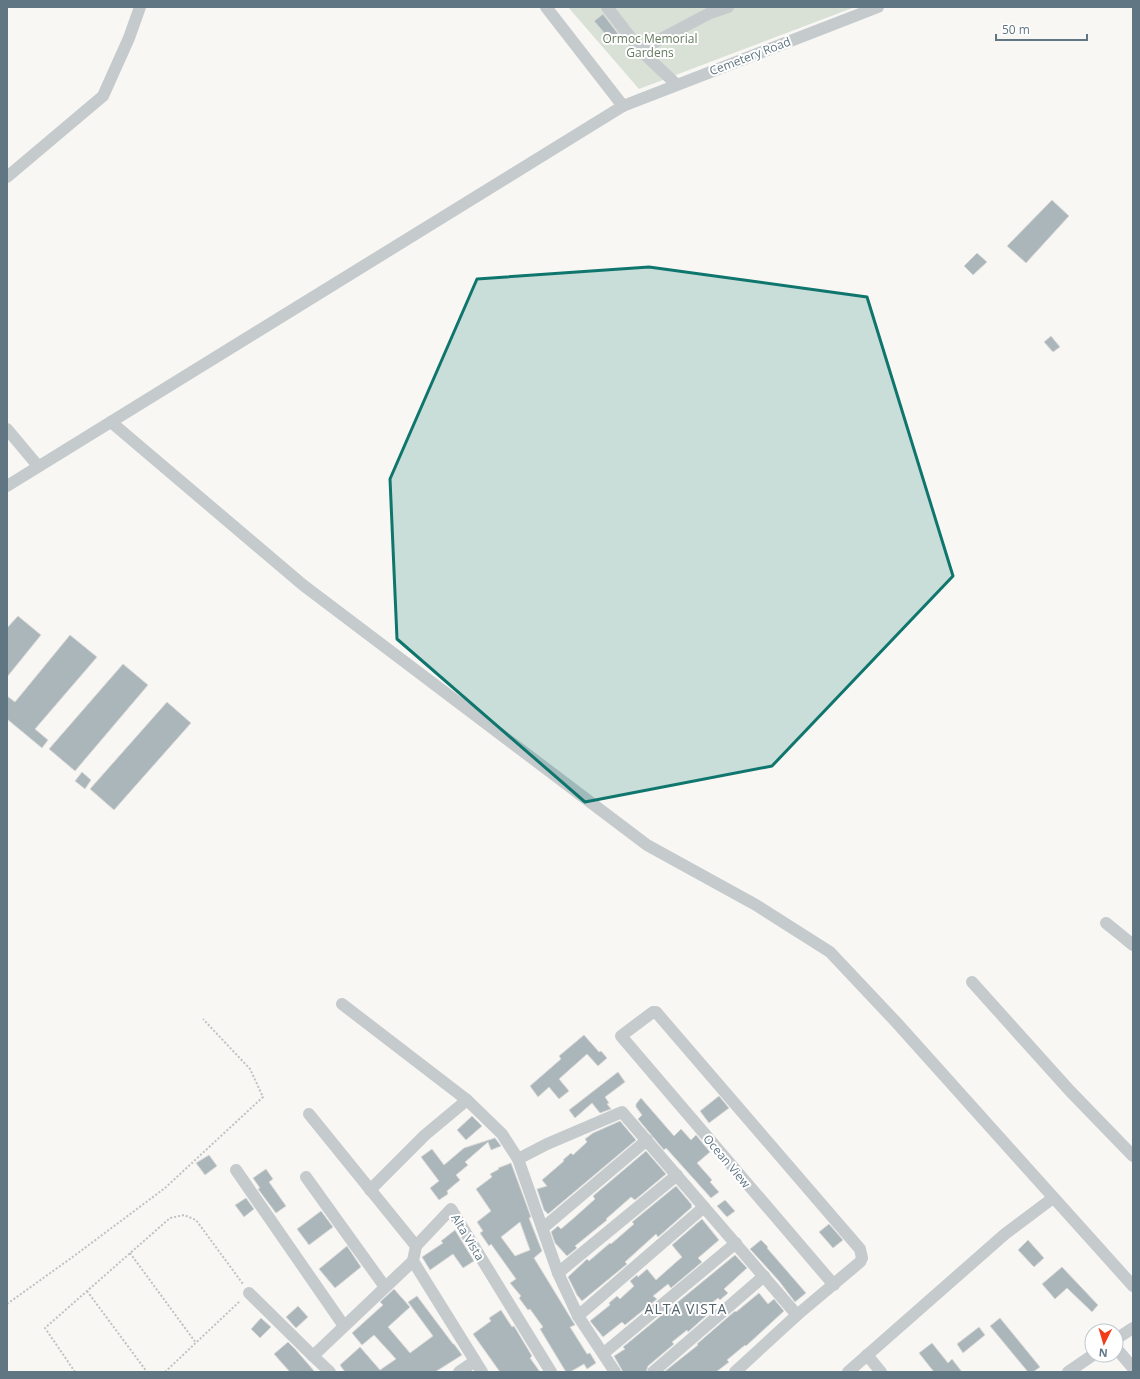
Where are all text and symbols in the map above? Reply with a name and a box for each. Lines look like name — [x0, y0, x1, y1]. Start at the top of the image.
scale bar — [996, 16, 1087, 42]
text: 50 m — [1002, 21, 1030, 38]
park label: Ormoc Memorial Gardens — [603, 30, 697, 61]
street label: Cemetery Road — [707, 33, 793, 79]
street label: Ocean View — [700, 1131, 755, 1192]
street label: Alta Vista — [447, 1211, 489, 1263]
district label: ALTA VISTA — [645, 1299, 727, 1318]
north arrow — [1084, 1323, 1124, 1363]
text: N — [1098, 1346, 1108, 1361]

